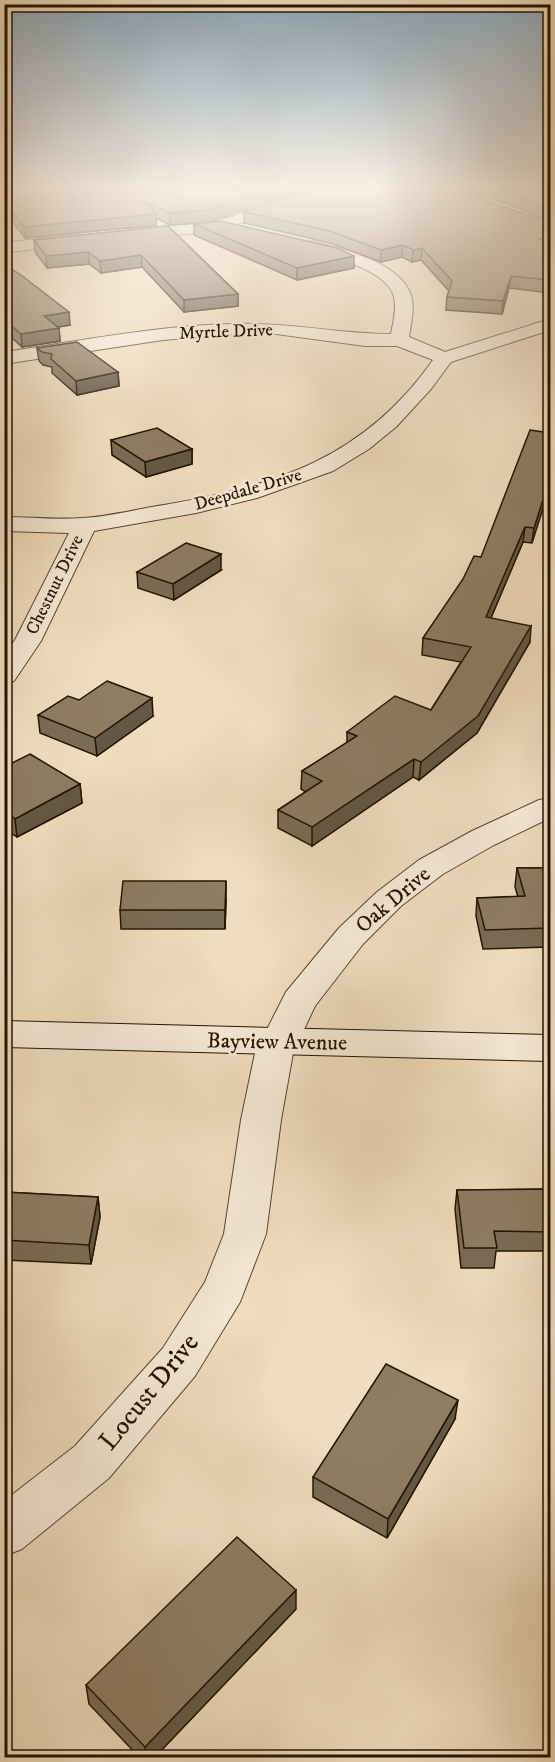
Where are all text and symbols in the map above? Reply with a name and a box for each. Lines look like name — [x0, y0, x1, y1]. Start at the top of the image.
street label: Myrtle Drive — [179, 319, 273, 345]
street label: Deepdale Drive — [192, 464, 304, 516]
street label: Chestnut Drive — [21, 532, 89, 638]
street label: Oak Drive — [350, 861, 436, 939]
street label: Bayview Avenue — [207, 1027, 347, 1057]
street label: Locust Drive — [91, 1327, 207, 1457]

